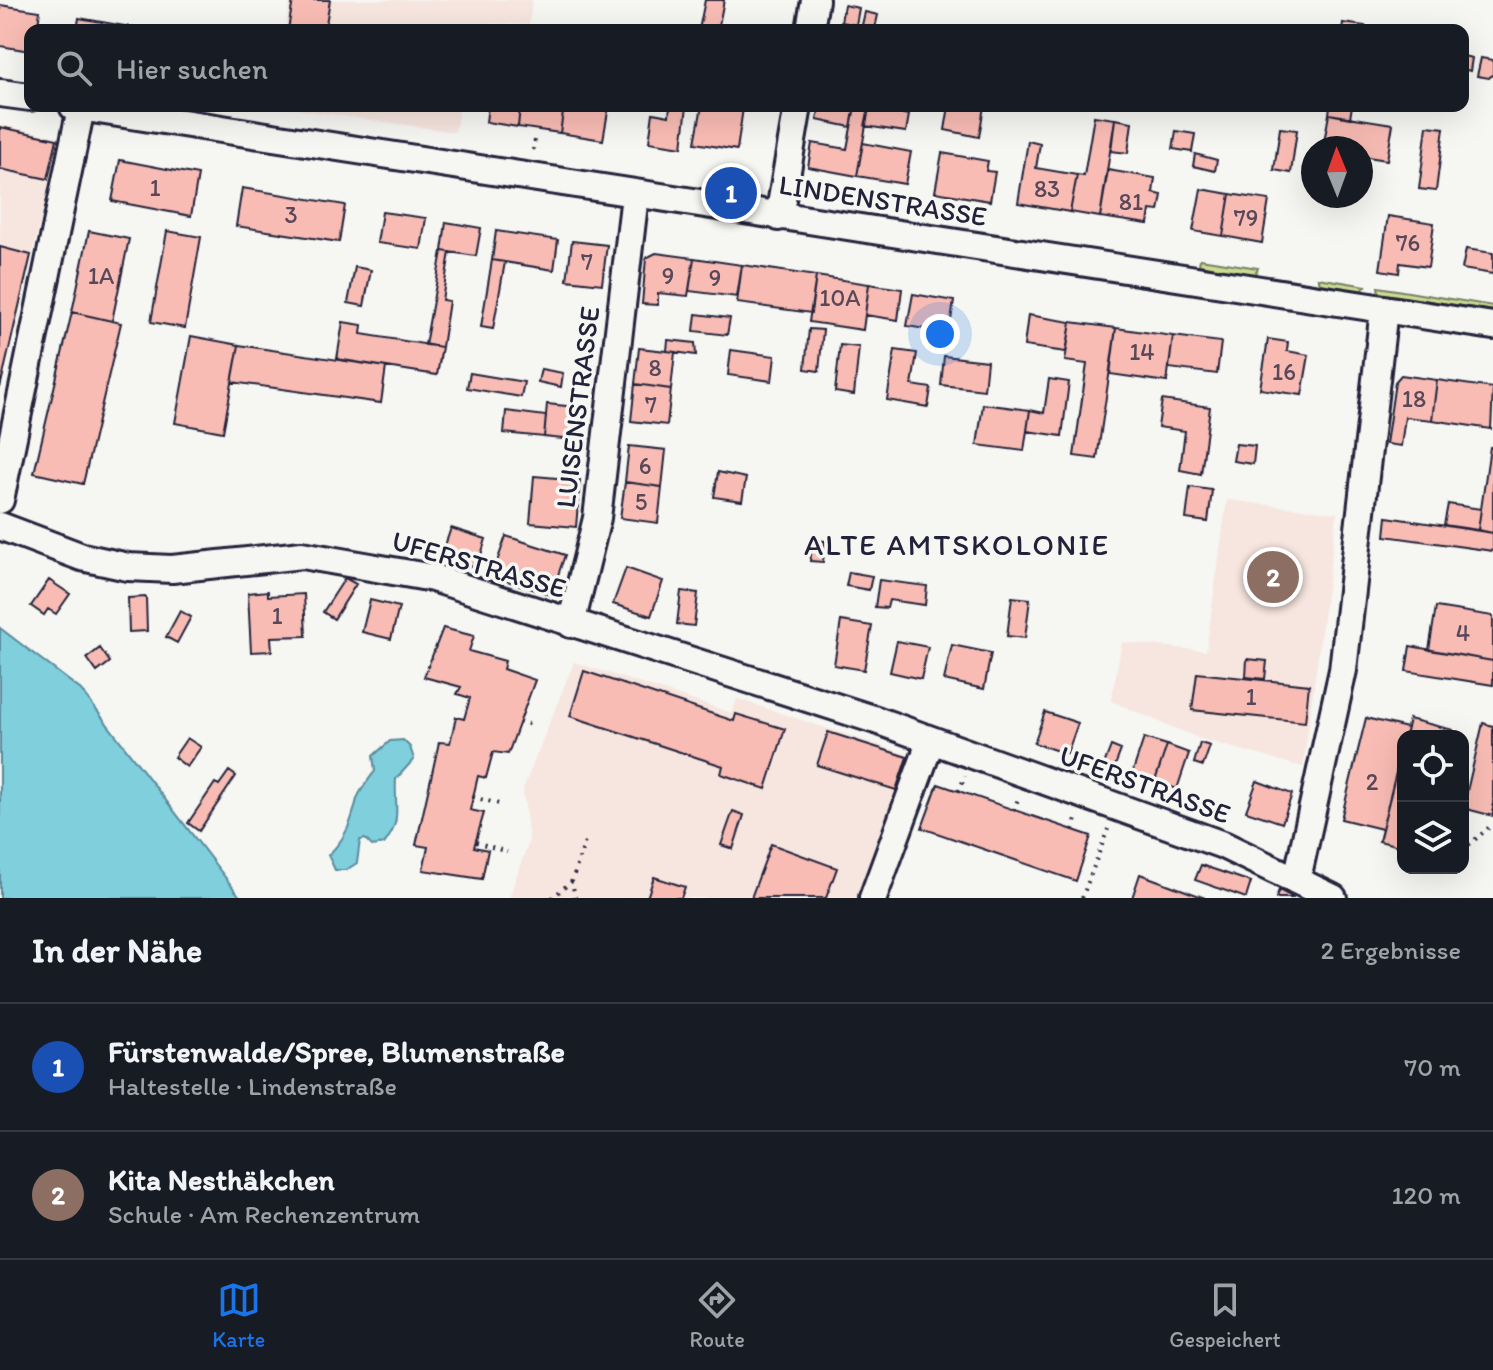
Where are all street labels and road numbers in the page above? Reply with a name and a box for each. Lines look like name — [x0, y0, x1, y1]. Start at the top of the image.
street label: LINDENSTRASSE — [777, 167, 989, 233]
street label: LUISENSTRASSE — [548, 304, 606, 510]
street label: UFERSTRASSE — [388, 523, 570, 605]
street label: UFERSTRASSE — [1055, 737, 1235, 831]

